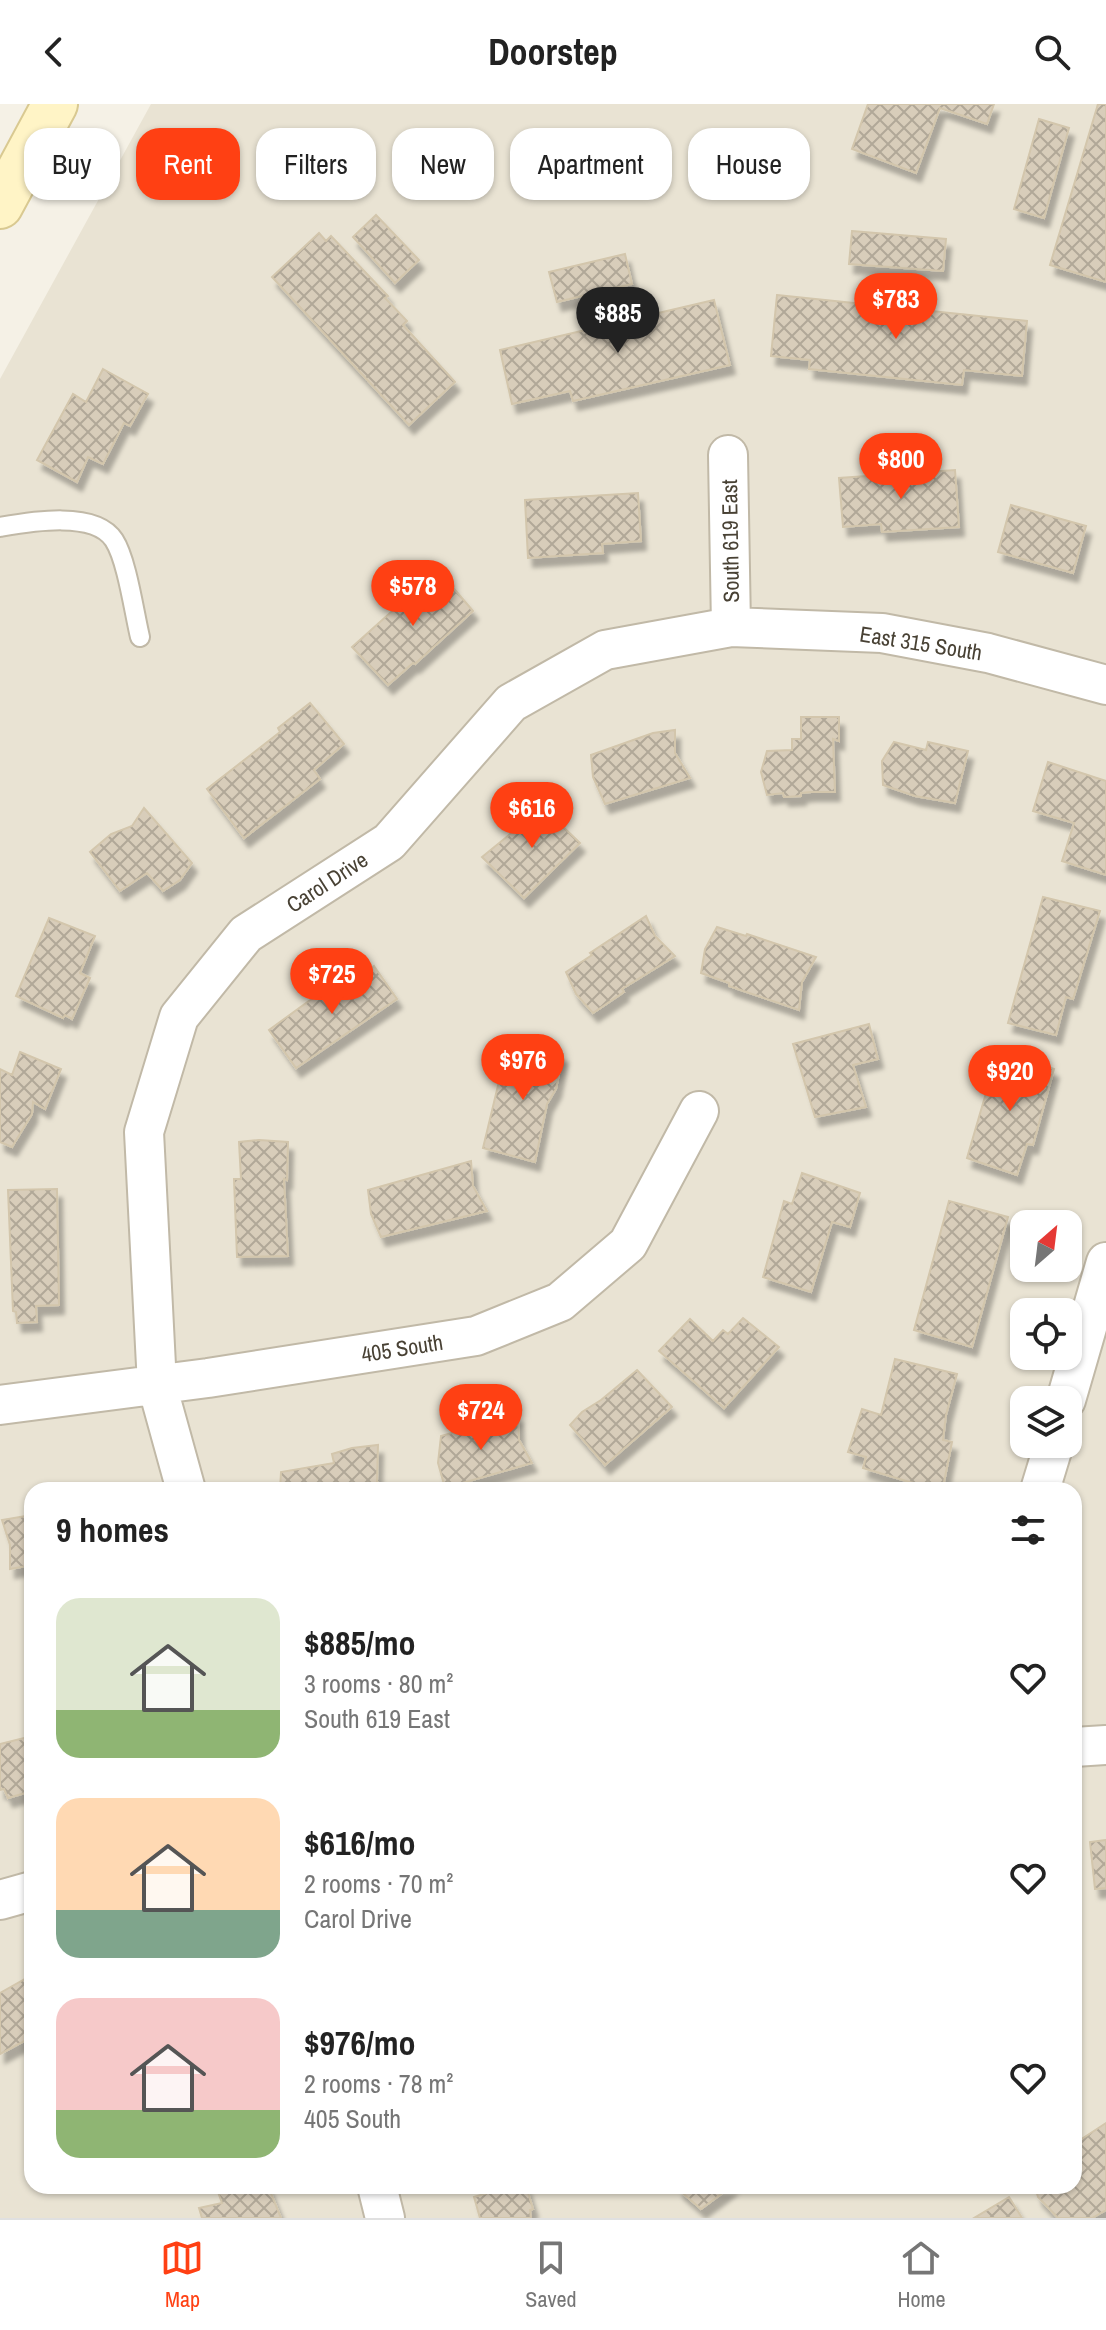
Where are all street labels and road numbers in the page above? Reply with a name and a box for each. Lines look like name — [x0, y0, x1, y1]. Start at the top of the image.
street label: South 619 East — [714, 479, 746, 603]
street label: East 315 South — [858, 619, 984, 667]
street label: Carol Drive — [281, 845, 373, 919]
street label: 405 South — [359, 1327, 445, 1369]

